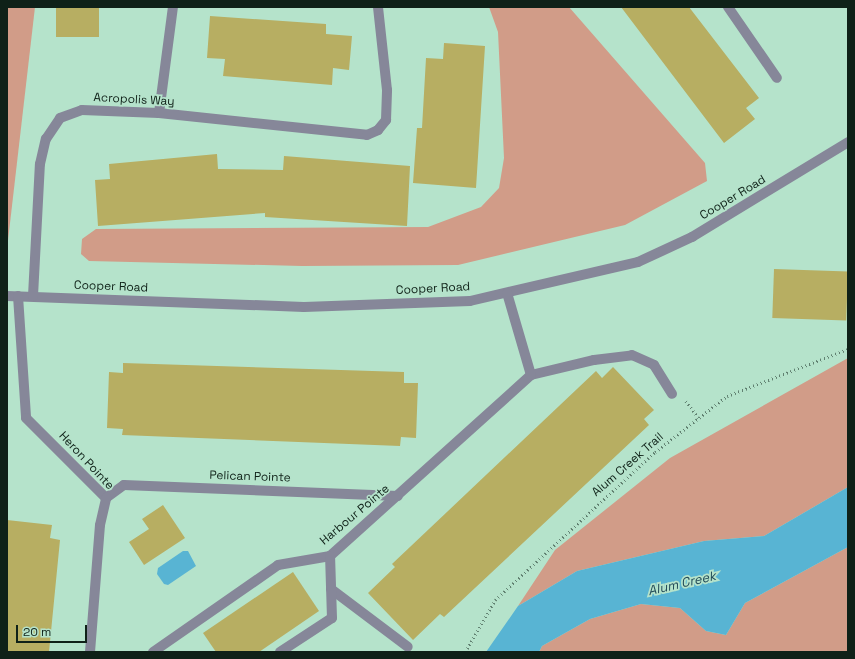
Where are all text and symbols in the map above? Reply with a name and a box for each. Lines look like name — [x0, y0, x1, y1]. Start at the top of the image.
street label: Acropolis Way — [93, 91, 175, 109]
street label: Cooper Road — [697, 173, 769, 223]
street label: Cooper Road — [74, 279, 148, 295]
street label: Cooper Road — [395, 280, 471, 298]
street label: Heron Pointe — [55, 429, 117, 493]
street label: Alum Creek Trail — [589, 430, 667, 500]
street label: Pelican Pointe — [209, 468, 291, 486]
street label: Harbour Pointe — [317, 482, 393, 548]
water label: Alum Creek — [647, 569, 717, 599]
scale bar — [18, 617, 89, 643]
text: 20 m — [23, 624, 51, 640]

